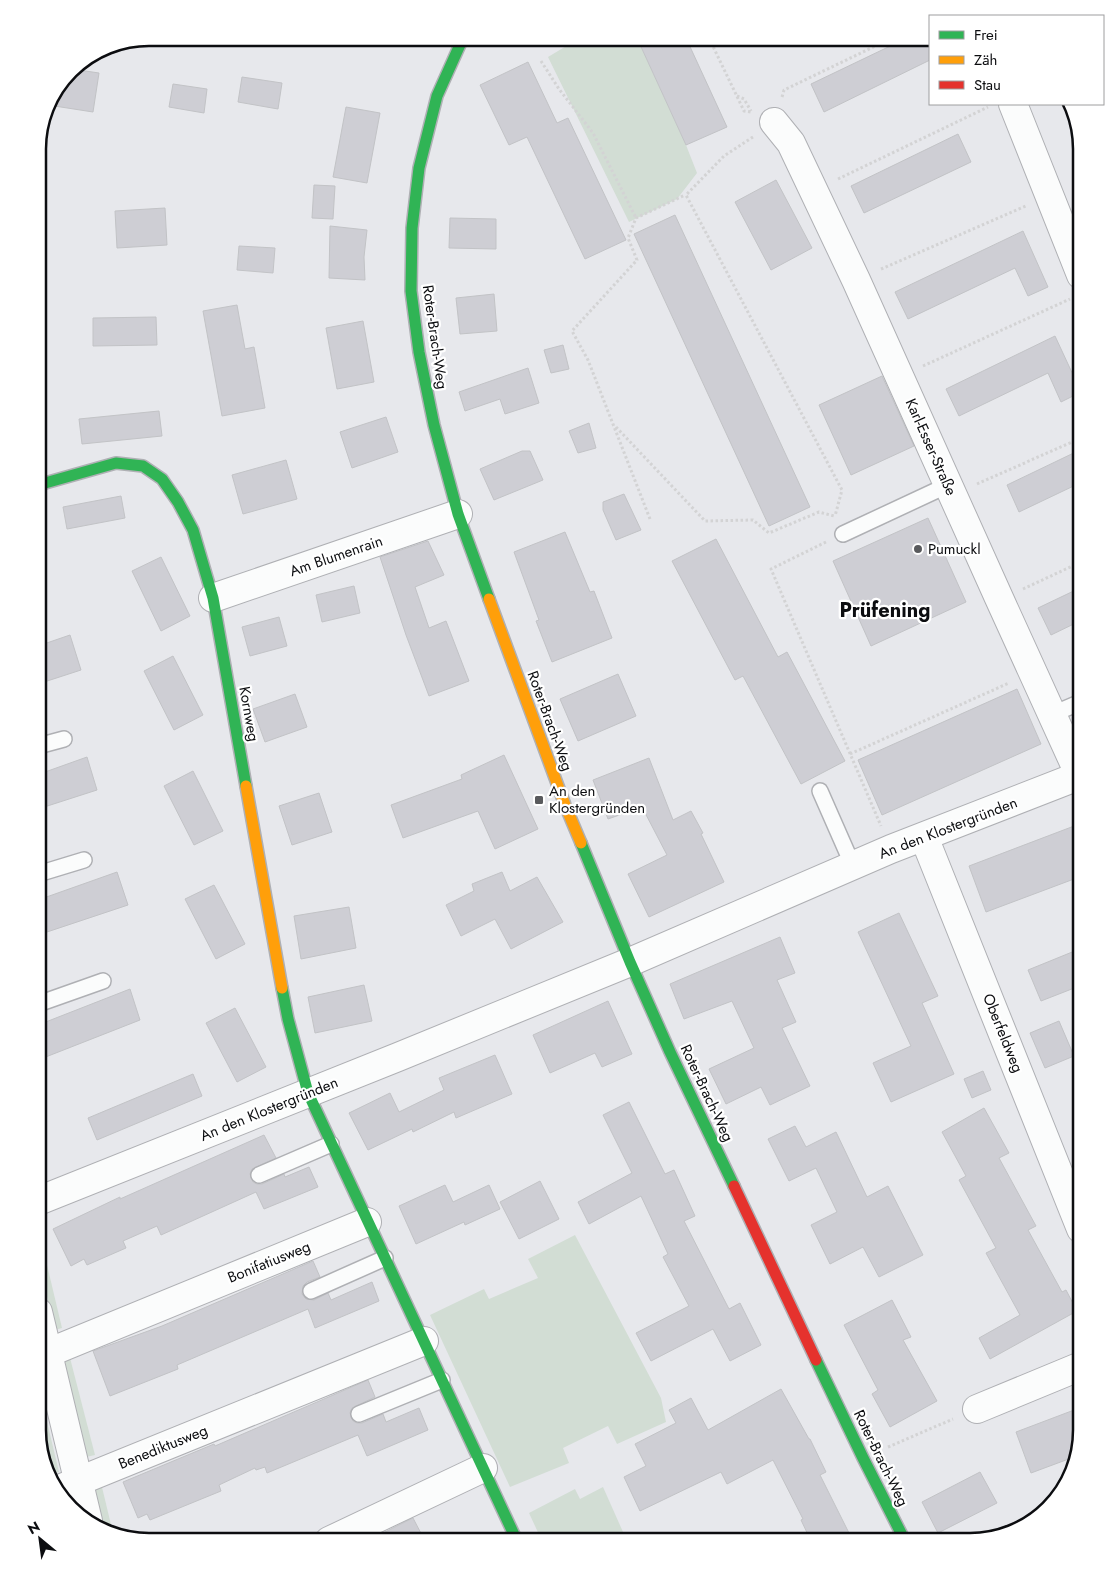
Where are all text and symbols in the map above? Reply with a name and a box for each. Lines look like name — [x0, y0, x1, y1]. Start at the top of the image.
legend — [929, 15, 1104, 105]
text: Frei — [974, 24, 998, 46]
text: Zäh — [974, 49, 997, 71]
text: Stau — [974, 74, 1001, 96]
street label: Roter-Brach-Weg — [417, 283, 453, 391]
street label: Karl-Esser-Straße — [900, 395, 962, 499]
street label: Am Blumenrain — [286, 530, 386, 582]
place label: Pumuckl — [928, 538, 981, 560]
marker: Pumuckl — [912, 543, 924, 555]
district label: Prüfening — [840, 596, 930, 625]
street label: Roter-Brach-Weg — [522, 668, 578, 774]
street label: Kornweg — [233, 685, 265, 743]
place label: An den Klostergründen — [549, 780, 645, 819]
street label: An den Klostergründen — [875, 791, 1021, 865]
marker: An den Klostergründen — [533, 794, 545, 806]
street label: Oberfeldweg — [977, 990, 1029, 1076]
street label: Roter-Brach-Weg — [675, 1041, 739, 1145]
street label: An den Klostergründen — [197, 1071, 341, 1147]
street label: Bonifatiusweg — [224, 1235, 314, 1289]
street label: Roter-Brach-Weg — [848, 1406, 914, 1510]
street label: Benediktusweg — [115, 1419, 211, 1475]
north arrow — [15, 1514, 65, 1564]
text: N — [24, 1516, 43, 1539]

